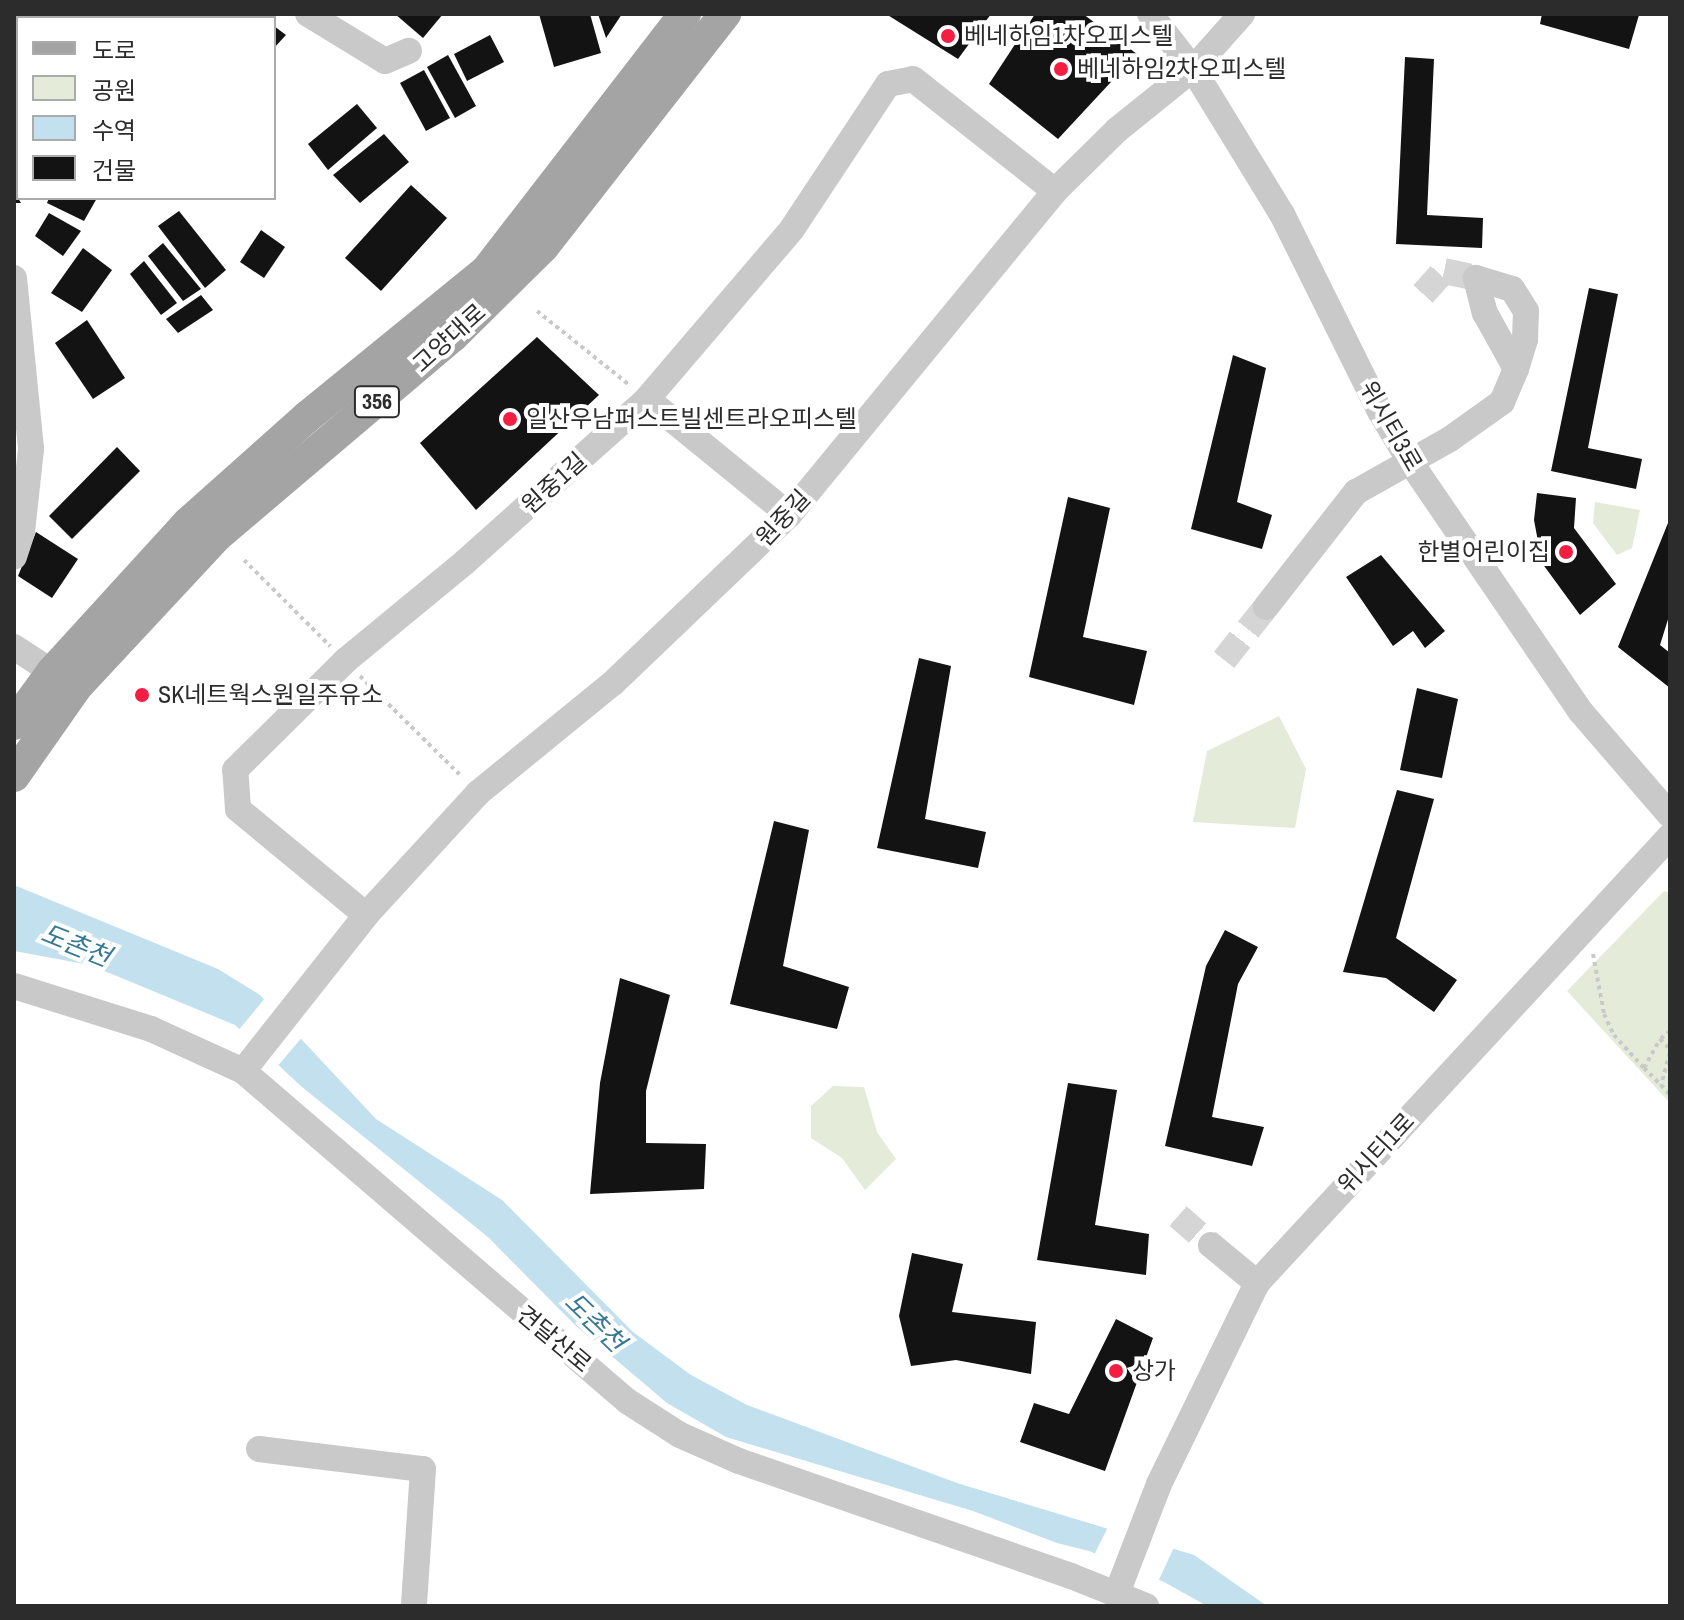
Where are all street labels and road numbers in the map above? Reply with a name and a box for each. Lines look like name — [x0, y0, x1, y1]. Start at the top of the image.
street label: 고양대로 — [407, 298, 491, 378]
street label: 위시티3로 — [1354, 376, 1428, 476]
road number: 356 — [353, 384, 401, 420]
street label: 원중1길 — [516, 446, 592, 520]
street label: 원중길 — [750, 484, 816, 552]
street label: 위시티1로 — [1332, 1107, 1420, 1199]
street label: 견달산로 — [511, 1300, 597, 1378]

